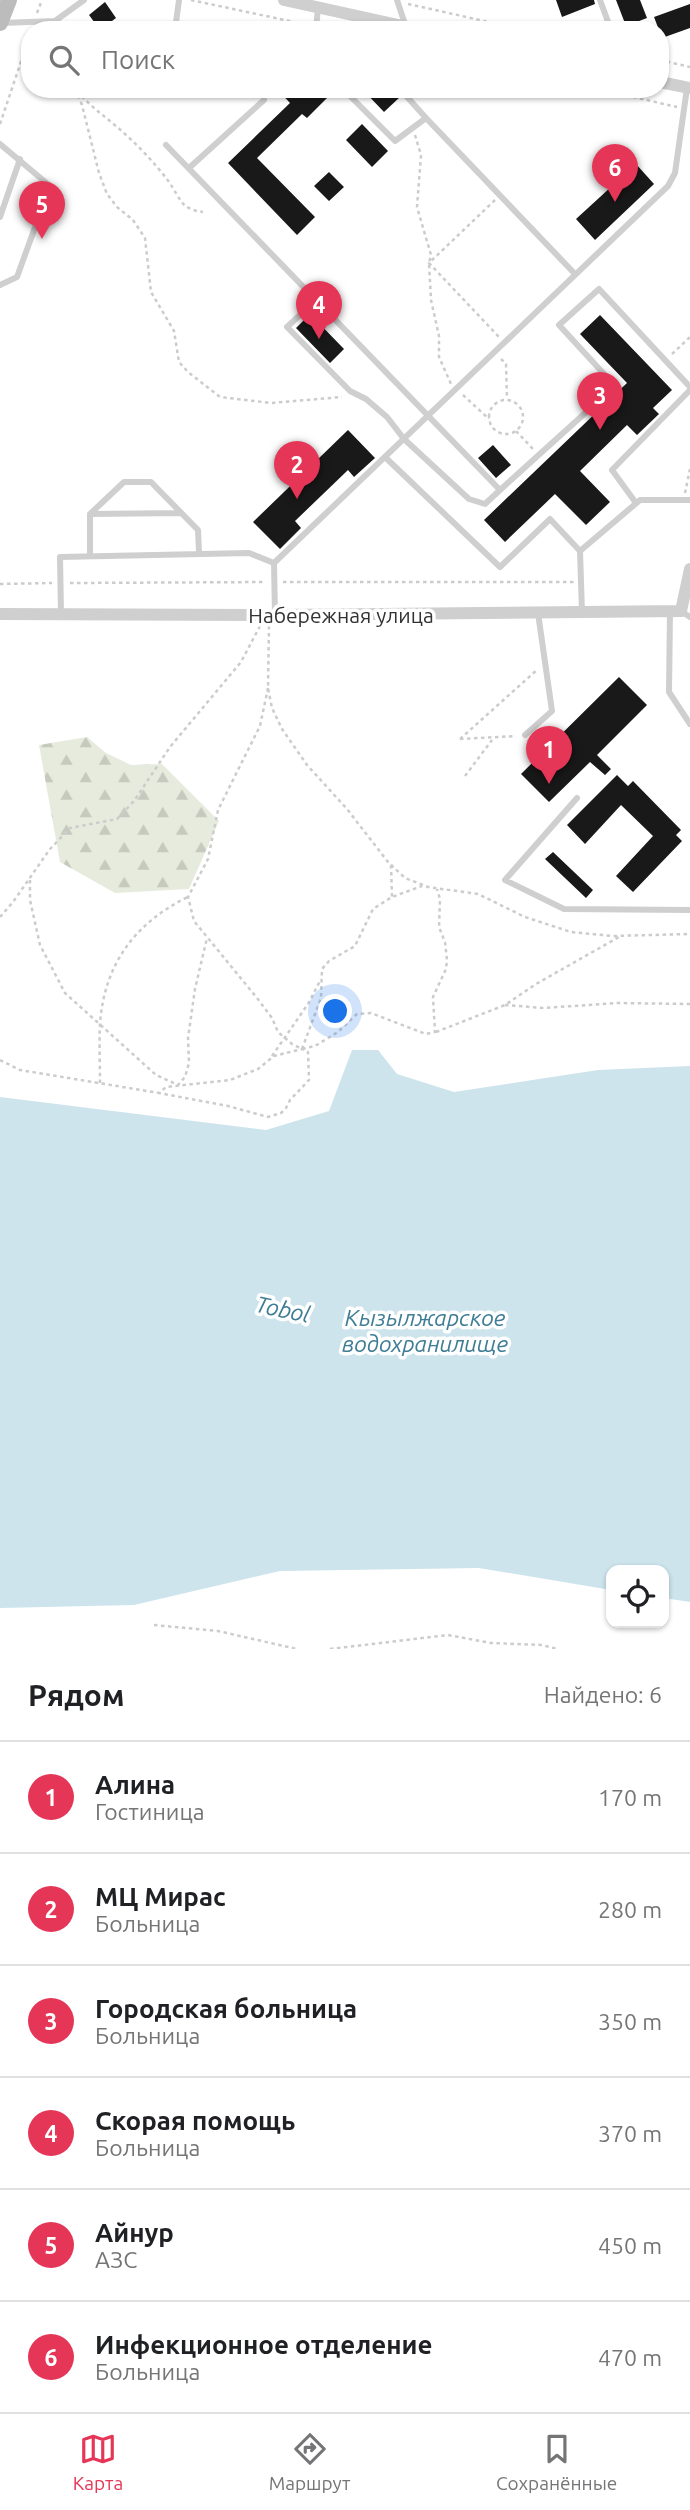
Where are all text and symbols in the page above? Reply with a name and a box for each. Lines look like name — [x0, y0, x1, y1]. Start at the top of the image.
search box — [21, 21, 669, 98]
icon: search — [45, 41, 83, 79]
text: Поиск — [101, 45, 175, 74]
pin: 6 — [592, 144, 638, 202]
pin: 5 — [19, 181, 65, 239]
pin: 4 — [296, 281, 342, 339]
pin: 3 — [577, 372, 623, 430]
pin: 2 — [274, 441, 320, 499]
street label: Набережная улица — [248, 603, 434, 627]
pin: 1 — [526, 726, 572, 784]
your location — [318, 994, 352, 1028]
water label: Tobol — [254, 1291, 313, 1327]
water label: Кызылжарское водохранилище — [342, 1305, 508, 1356]
map controls — [606, 1565, 669, 1628]
button: locate — [606, 1565, 669, 1628]
text: Рядом — [28, 1678, 124, 1712]
text: Найдено: 6 — [544, 1682, 662, 1707]
text: Алина — [95, 1770, 175, 1799]
text: 1 — [45, 1785, 57, 1810]
text: 170 m — [598, 1785, 662, 1810]
text: Гостиница — [95, 1799, 205, 1824]
text: МЦ Мирас — [95, 1882, 226, 1911]
text: 2 — [45, 1897, 57, 1922]
text: 280 m — [598, 1897, 662, 1922]
text: Больница — [95, 1911, 200, 1936]
text: Городская больница — [95, 1994, 357, 2023]
text: 3 — [45, 2009, 57, 2034]
text: 350 m — [598, 2009, 662, 2034]
text: Больница — [95, 2023, 200, 2048]
text: Скорая помощь — [95, 2106, 295, 2135]
text: 4 — [45, 2121, 57, 2146]
text: 370 m — [598, 2121, 662, 2146]
text: Больница — [95, 2135, 200, 2160]
text: Айнур — [95, 2218, 174, 2247]
text: 5 — [45, 2233, 57, 2258]
text: 450 m — [598, 2233, 662, 2258]
text: АЗС — [95, 2247, 137, 2272]
text: Инфекционное отделение — [95, 2330, 432, 2359]
text: 6 — [45, 2345, 57, 2370]
text: 470 m — [598, 2345, 662, 2370]
text: Больница — [95, 2359, 200, 2384]
tab: Карта — [73, 2430, 123, 2494]
tab: Маршрут — [269, 2430, 351, 2494]
tab: Сохранённые — [496, 2430, 617, 2494]

